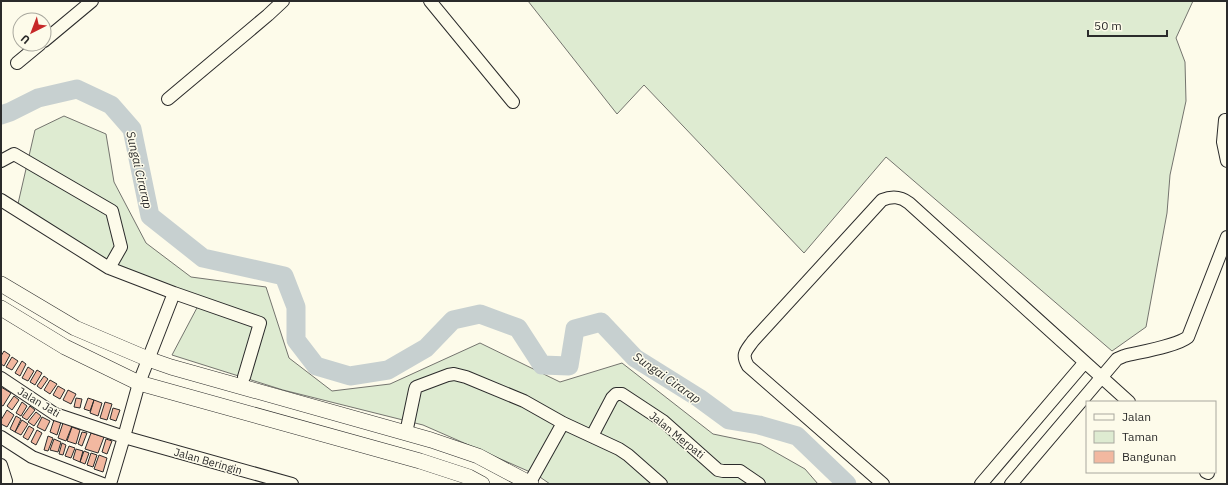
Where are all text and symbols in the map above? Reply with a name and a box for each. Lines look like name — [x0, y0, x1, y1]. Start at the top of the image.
north arrow — [12, 12, 52, 52]
scale bar — [1088, 12, 1167, 38]
text: 50 m — [1094, 18, 1122, 33]
text: U — [18, 32, 33, 47]
water label: Sungai Cirarap — [123, 130, 156, 210]
water label: Sungai Cirarap — [631, 349, 704, 407]
street label: Jalan Jati — [15, 384, 63, 420]
legend — [1086, 401, 1216, 473]
street label: Jalan Merpati — [647, 408, 707, 462]
text: Jalan — [1122, 409, 1151, 424]
text: Taman — [1122, 429, 1158, 444]
street label: Jalan Beringin — [172, 445, 244, 477]
text: Bangunan — [1122, 449, 1176, 464]

